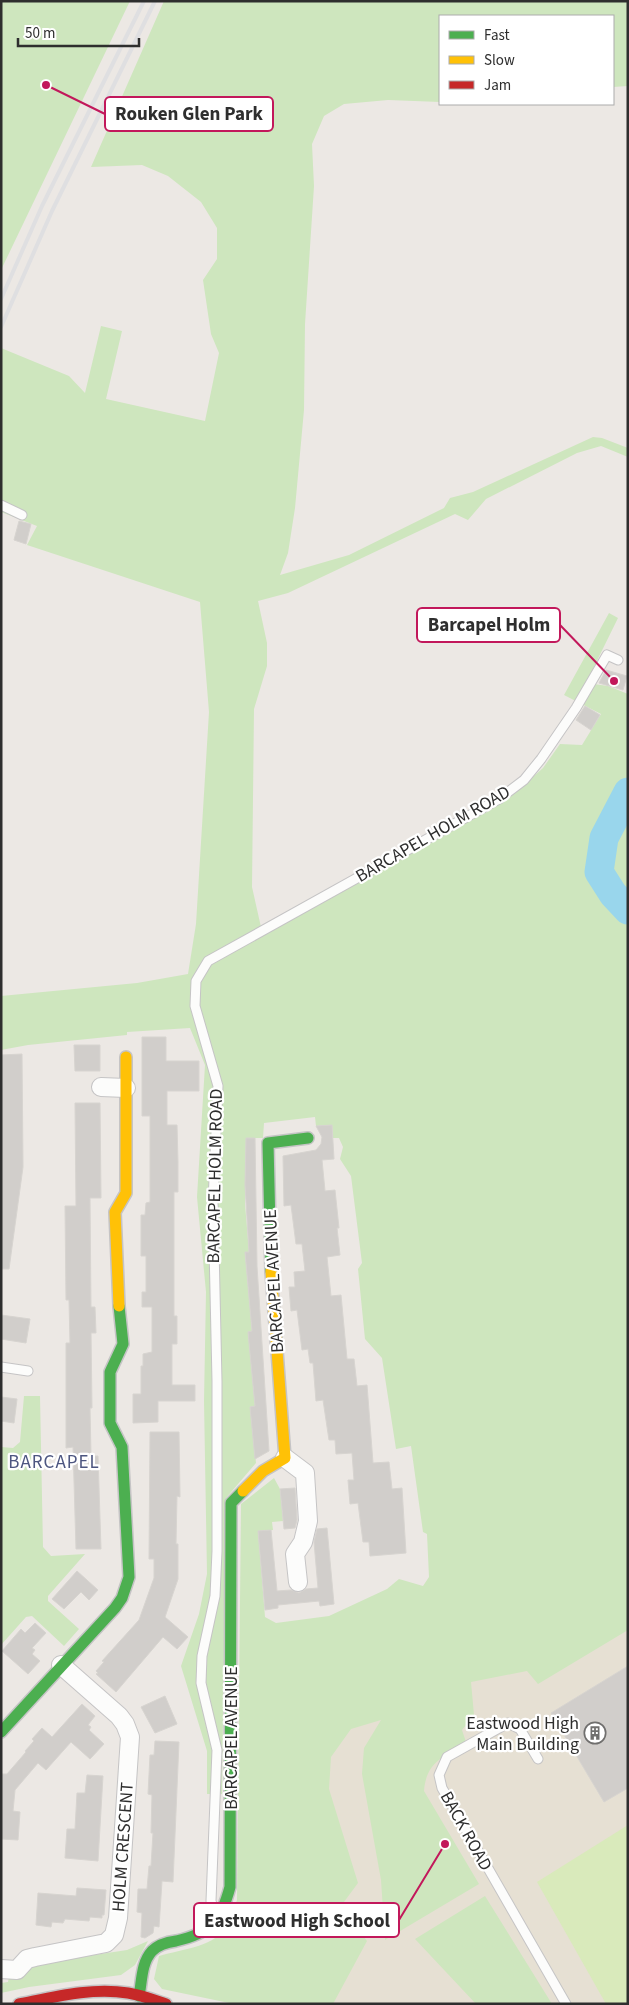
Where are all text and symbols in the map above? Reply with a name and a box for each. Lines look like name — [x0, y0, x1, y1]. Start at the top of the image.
scale bar — [18, 15, 139, 47]
legend — [439, 15, 614, 105]
text: 50 m — [25, 23, 55, 44]
text: Fast — [484, 25, 510, 46]
text: Slow — [484, 50, 515, 71]
text: Jam — [484, 75, 511, 96]
callout: Rouken Glen Park — [105, 97, 273, 131]
text: Rouken Glen Park — [115, 101, 264, 128]
callout: Barcapel Holm — [417, 608, 560, 642]
text: Barcapel Holm — [428, 612, 550, 639]
street label: BARCAPEL HOLM ROAD — [351, 780, 515, 888]
street label: BARCAPEL HOLM ROAD — [201, 1088, 229, 1264]
street label: BARCAPEL AVENUE — [258, 1209, 290, 1353]
district label: BARCAPEL — [8, 1449, 100, 1476]
street label: BARCAPEL AVENUE — [219, 1666, 244, 1810]
place label: Eastwood High Main Building — [466, 1711, 579, 1757]
building icon: Eastwood High Main Building — [583, 1721, 607, 1745]
street label: HOLM CRESCENT — [106, 1781, 140, 1913]
street label: BACK ROAD — [434, 1787, 498, 1875]
callout: Eastwood High School — [194, 1903, 399, 1937]
text: Eastwood High School — [204, 1908, 390, 1935]

